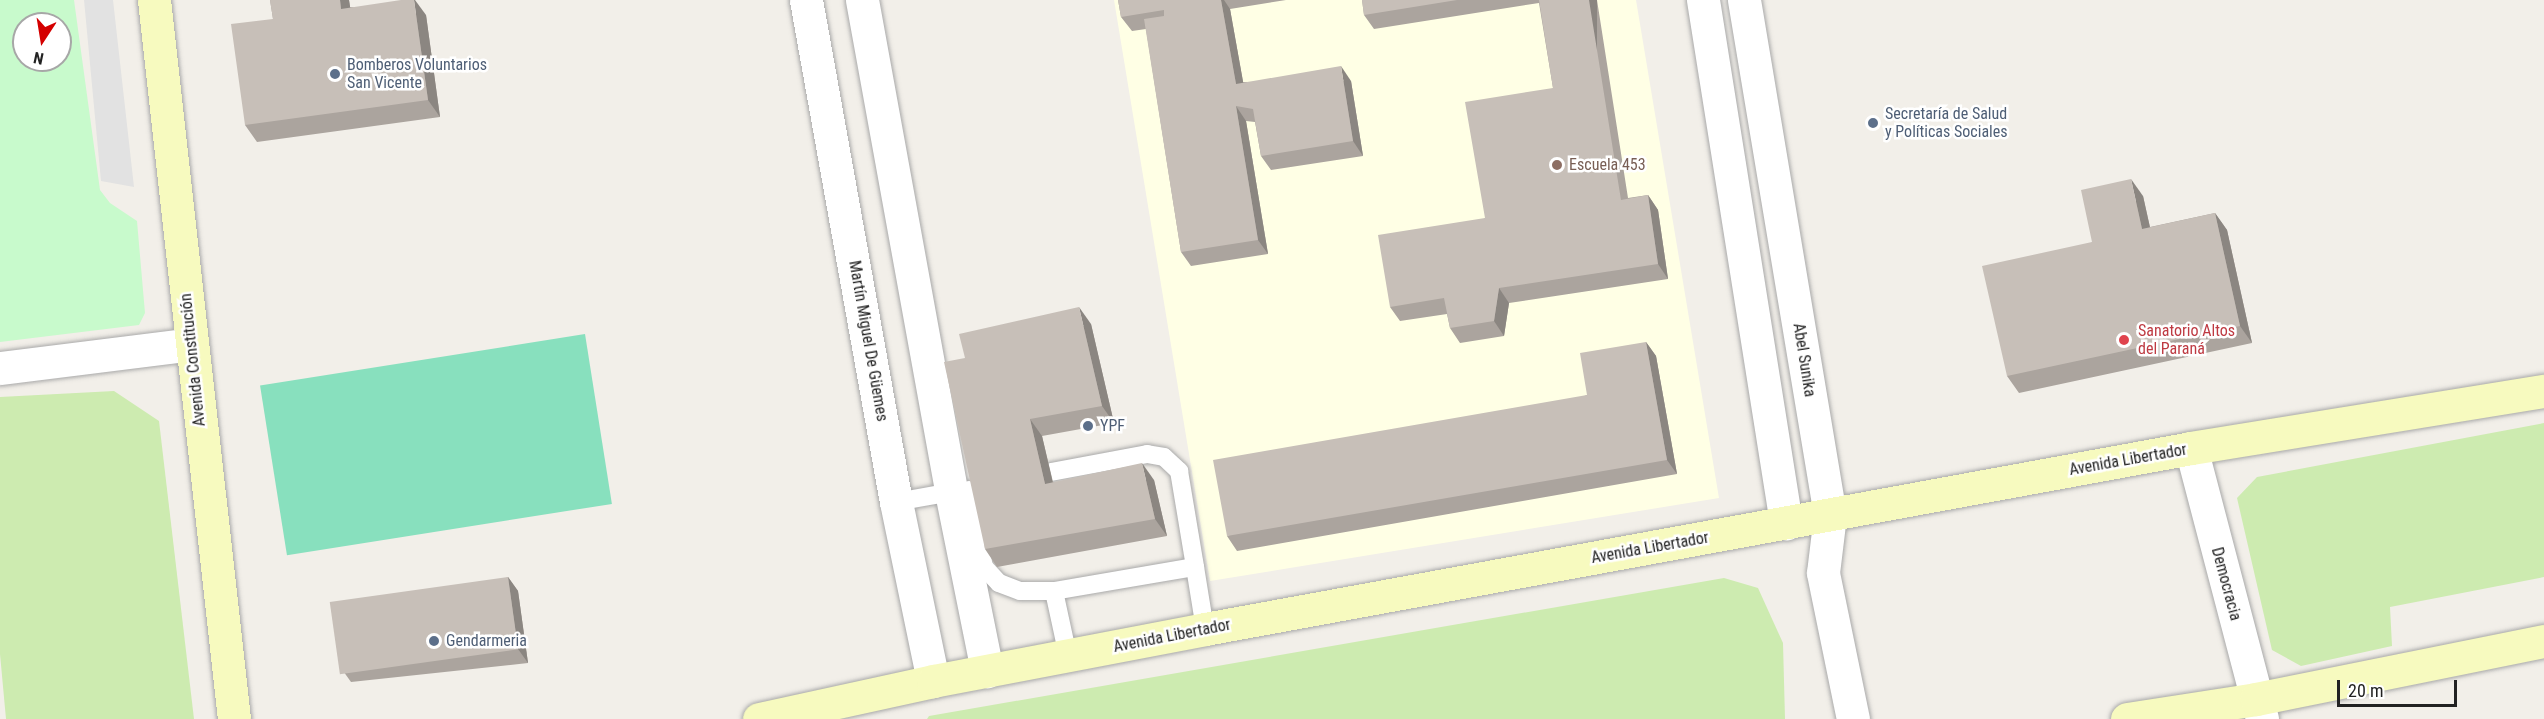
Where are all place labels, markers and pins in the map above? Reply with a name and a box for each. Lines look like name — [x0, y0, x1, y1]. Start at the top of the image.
place label: Bomberos Voluntarios San Vicente — [347, 55, 487, 93]
marker: Bomberos Voluntarios San Vicente — [328, 67, 342, 81]
place label: Secretaría de Salud y Políticas Sociales — [1885, 104, 2008, 142]
marker: Secretaría de Salud y Políticas Sociales — [1866, 116, 1880, 130]
place label: Escuela 453 — [1569, 155, 1646, 175]
marker: Escuela 453 — [1550, 158, 1564, 172]
place label: Sanatorio Altos del Paraná — [2138, 321, 2235, 359]
marker: Sanatorio Altos del Paraná — [2115, 331, 2133, 349]
place label: YPF — [1100, 416, 1125, 436]
marker: YPF — [1081, 419, 1095, 433]
place label: Gendarmeria — [446, 631, 527, 651]
marker: Gendarmeria — [427, 634, 441, 648]

